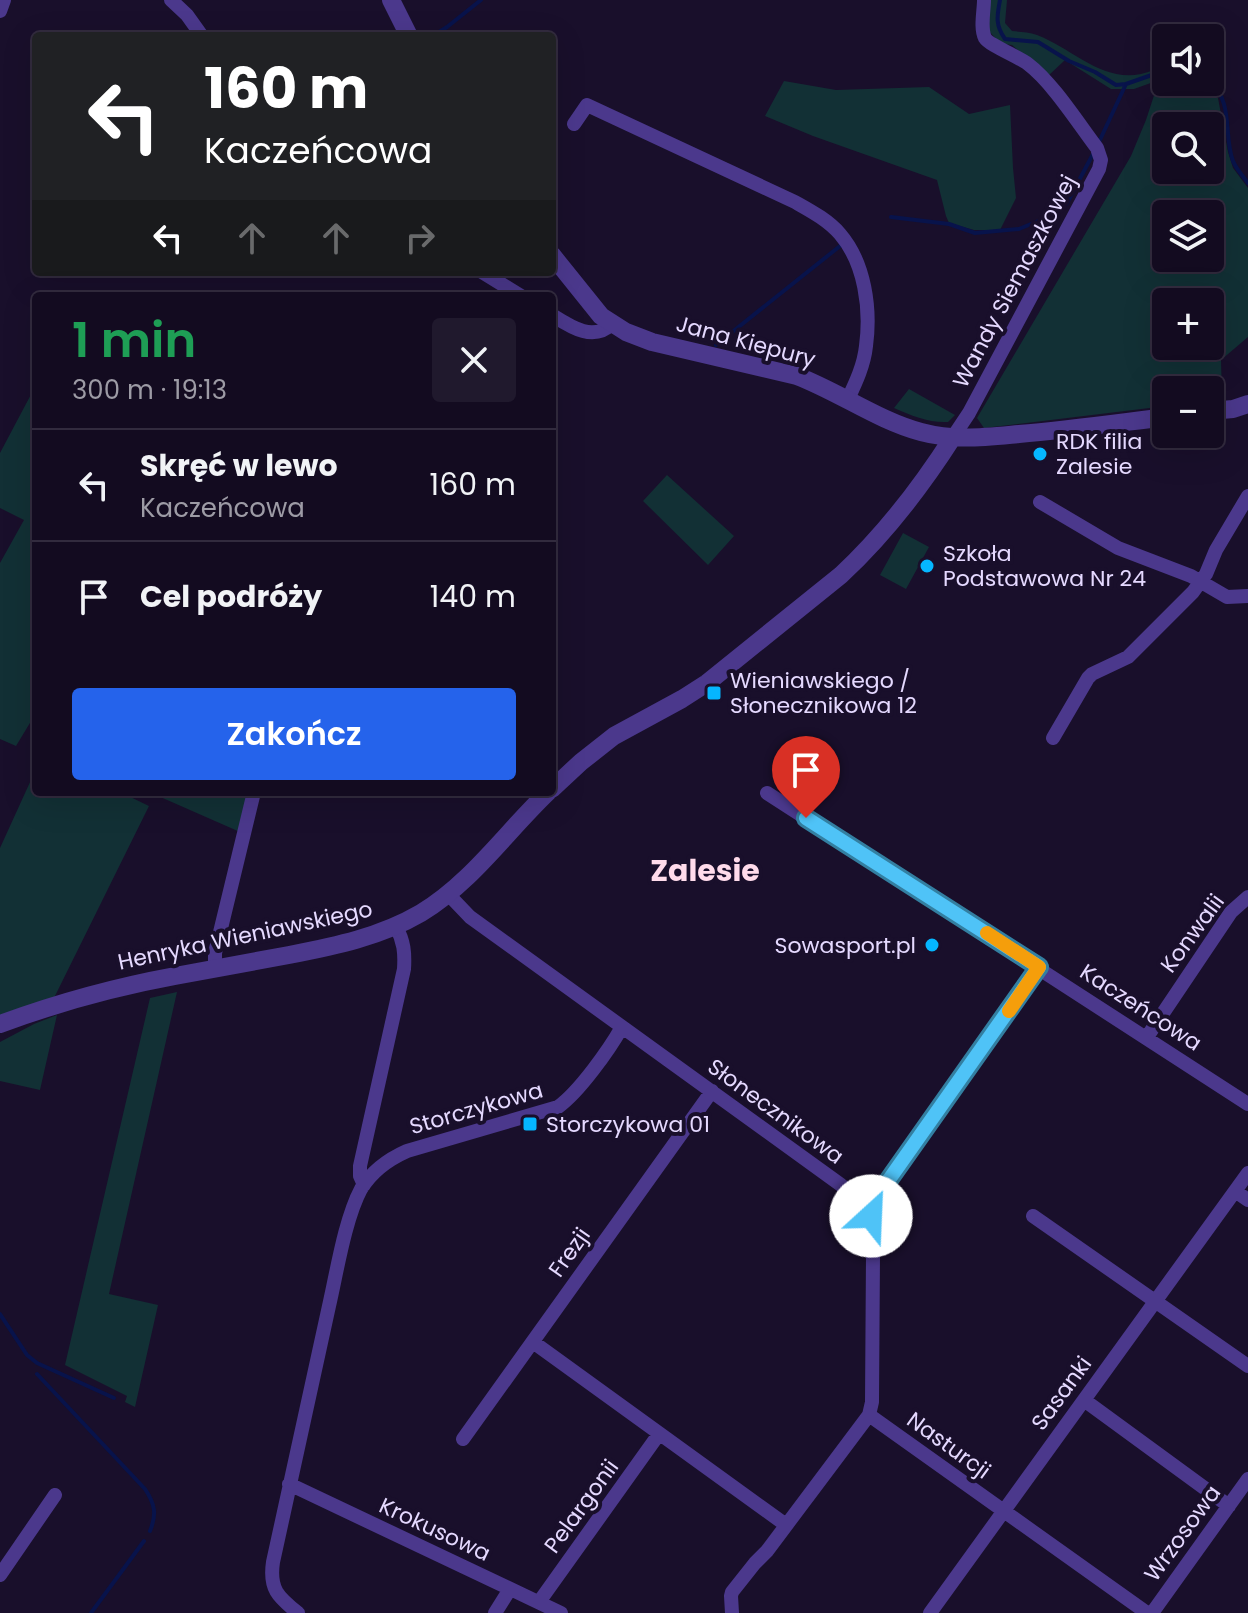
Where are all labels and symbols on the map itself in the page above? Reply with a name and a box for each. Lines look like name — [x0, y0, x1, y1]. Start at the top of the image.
street label: Wandy Siemaszkowej — [945, 169, 1084, 393]
street label: Jana Kiepury — [673, 308, 820, 375]
place label: RDK filia Zalesie — [1056, 426, 1142, 482]
marker: RDK filia Zalesie — [1031, 445, 1049, 463]
place label: Szkoła Podstawowa Nr 24 — [943, 538, 1146, 594]
marker: Szkoła Podstawowa Nr 24 — [918, 557, 936, 575]
place label: Wieniawskiego / Słonecznikowa 12 — [730, 665, 917, 721]
marker: Wieniawskiego / Słonecznikowa 12 — [705, 684, 723, 702]
pin — [772, 736, 840, 818]
district label: Zalesie — [650, 849, 760, 892]
street label: Konwalii — [1153, 888, 1232, 979]
street label: Henryka Wieniawskiego — [115, 893, 375, 978]
place label: Sowasport.pl — [775, 930, 916, 961]
marker: Sowasport.pl — [923, 936, 941, 954]
street label: Kaczeńcowa — [1074, 956, 1208, 1058]
street label: Słonecznikowa — [701, 1051, 850, 1171]
street label: Storczykowa — [406, 1075, 546, 1142]
place label: Storczykowa 01 — [546, 1109, 710, 1140]
marker: Storczykowa 01 — [521, 1115, 539, 1133]
position arrow — [829, 1174, 913, 1258]
street label: Frezji — [541, 1221, 598, 1283]
street label: Sasanki — [1024, 1350, 1099, 1437]
street label: Nasturcji — [901, 1405, 997, 1486]
street label: Pelargonii — [537, 1453, 626, 1559]
street label: Wrzosowa — [1137, 1479, 1228, 1588]
street label: Krokusowa — [374, 1490, 495, 1569]

